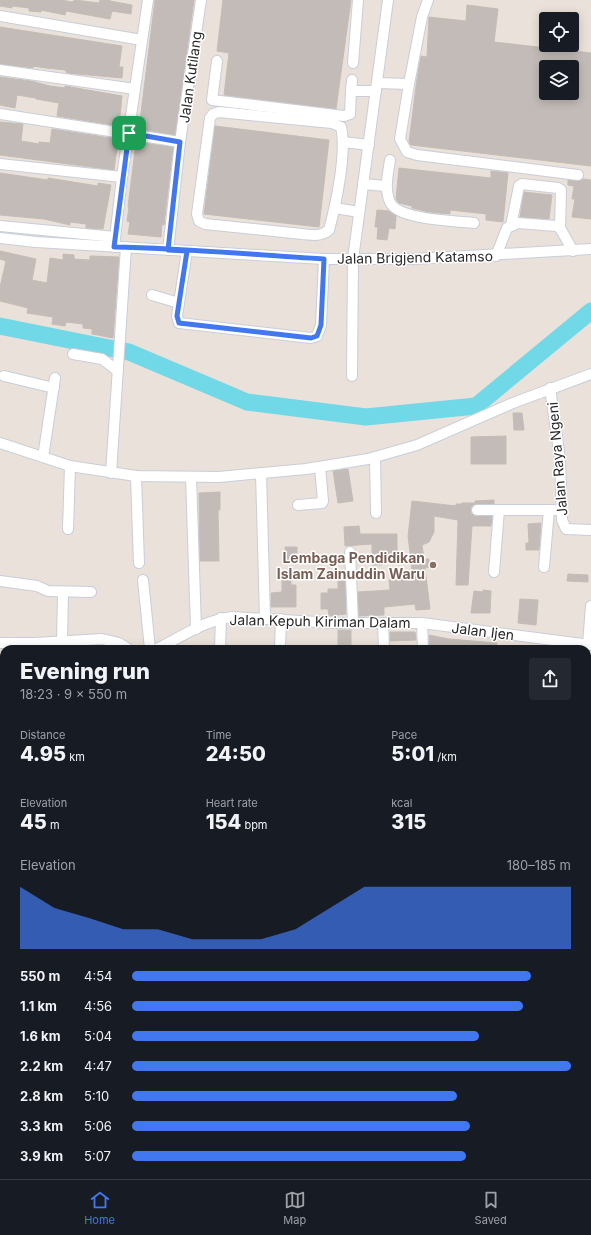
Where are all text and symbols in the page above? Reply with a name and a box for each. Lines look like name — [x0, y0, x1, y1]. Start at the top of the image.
map controls — [539, 12, 579, 100]
button: locate — [539, 12, 579, 52]
street label: Jalan Kutilang — [175, 30, 205, 124]
button: layers — [539, 60, 579, 100]
pin — [112, 116, 146, 150]
icon: arrive — [118, 122, 140, 144]
street label: Jalan Brigjend Katamso — [337, 247, 493, 267]
street label: Jalan Raya Ngeni — [544, 401, 570, 517]
place label: Lembaga Pendidikan Islam Zainuddin Waru — [277, 549, 425, 582]
marker: Lembaga Pendidikan Islam Zainuddin Waru — [428, 560, 438, 570]
street label: Jalan Kepuh Kiriman Dalam — [229, 611, 411, 631]
street label: Jalan Ijen — [451, 619, 515, 643]
text: Evening run — [20, 658, 150, 684]
button: share — [529, 658, 571, 700]
text: 18:23 · 9 × 550 m — [20, 686, 127, 702]
text: Distance — [20, 728, 65, 742]
text: Time — [206, 728, 231, 742]
text: Pace — [391, 728, 417, 742]
text: 4.95 — [20, 742, 66, 766]
text: 24:50 — [206, 742, 266, 766]
text: 5:01 — [391, 742, 434, 766]
text: km — [66, 750, 85, 764]
text: /km — [434, 750, 457, 764]
text: Elevation — [20, 796, 67, 810]
text: Heart rate — [206, 796, 258, 810]
text: kcal — [391, 796, 412, 810]
text: 45 — [20, 810, 47, 834]
text: 154 — [206, 810, 241, 834]
text: 315 — [391, 810, 426, 834]
text: m — [47, 818, 60, 832]
text: bpm — [241, 818, 268, 832]
text: Elevation — [20, 857, 76, 873]
text: 180–185 m — [507, 857, 571, 873]
text: 550 m — [20, 968, 60, 984]
text: 4:54 — [84, 968, 112, 984]
text: 1.1 km — [20, 998, 57, 1014]
text: 4:56 — [84, 998, 112, 1014]
text: 1.6 km — [20, 1028, 61, 1044]
text: 5:04 — [84, 1028, 112, 1044]
text: 2.2 km — [20, 1058, 63, 1074]
text: 4:47 — [84, 1058, 112, 1074]
text: 2.8 km — [20, 1088, 63, 1104]
text: 5:10 — [84, 1088, 109, 1104]
text: 3.3 km — [20, 1118, 63, 1134]
text: 5:06 — [84, 1118, 112, 1134]
text: 3.9 km — [20, 1148, 63, 1164]
text: 5:07 — [84, 1148, 111, 1164]
tab: Home — [84, 1189, 115, 1227]
tab: Map — [283, 1189, 306, 1227]
tab: Saved — [475, 1189, 507, 1227]

